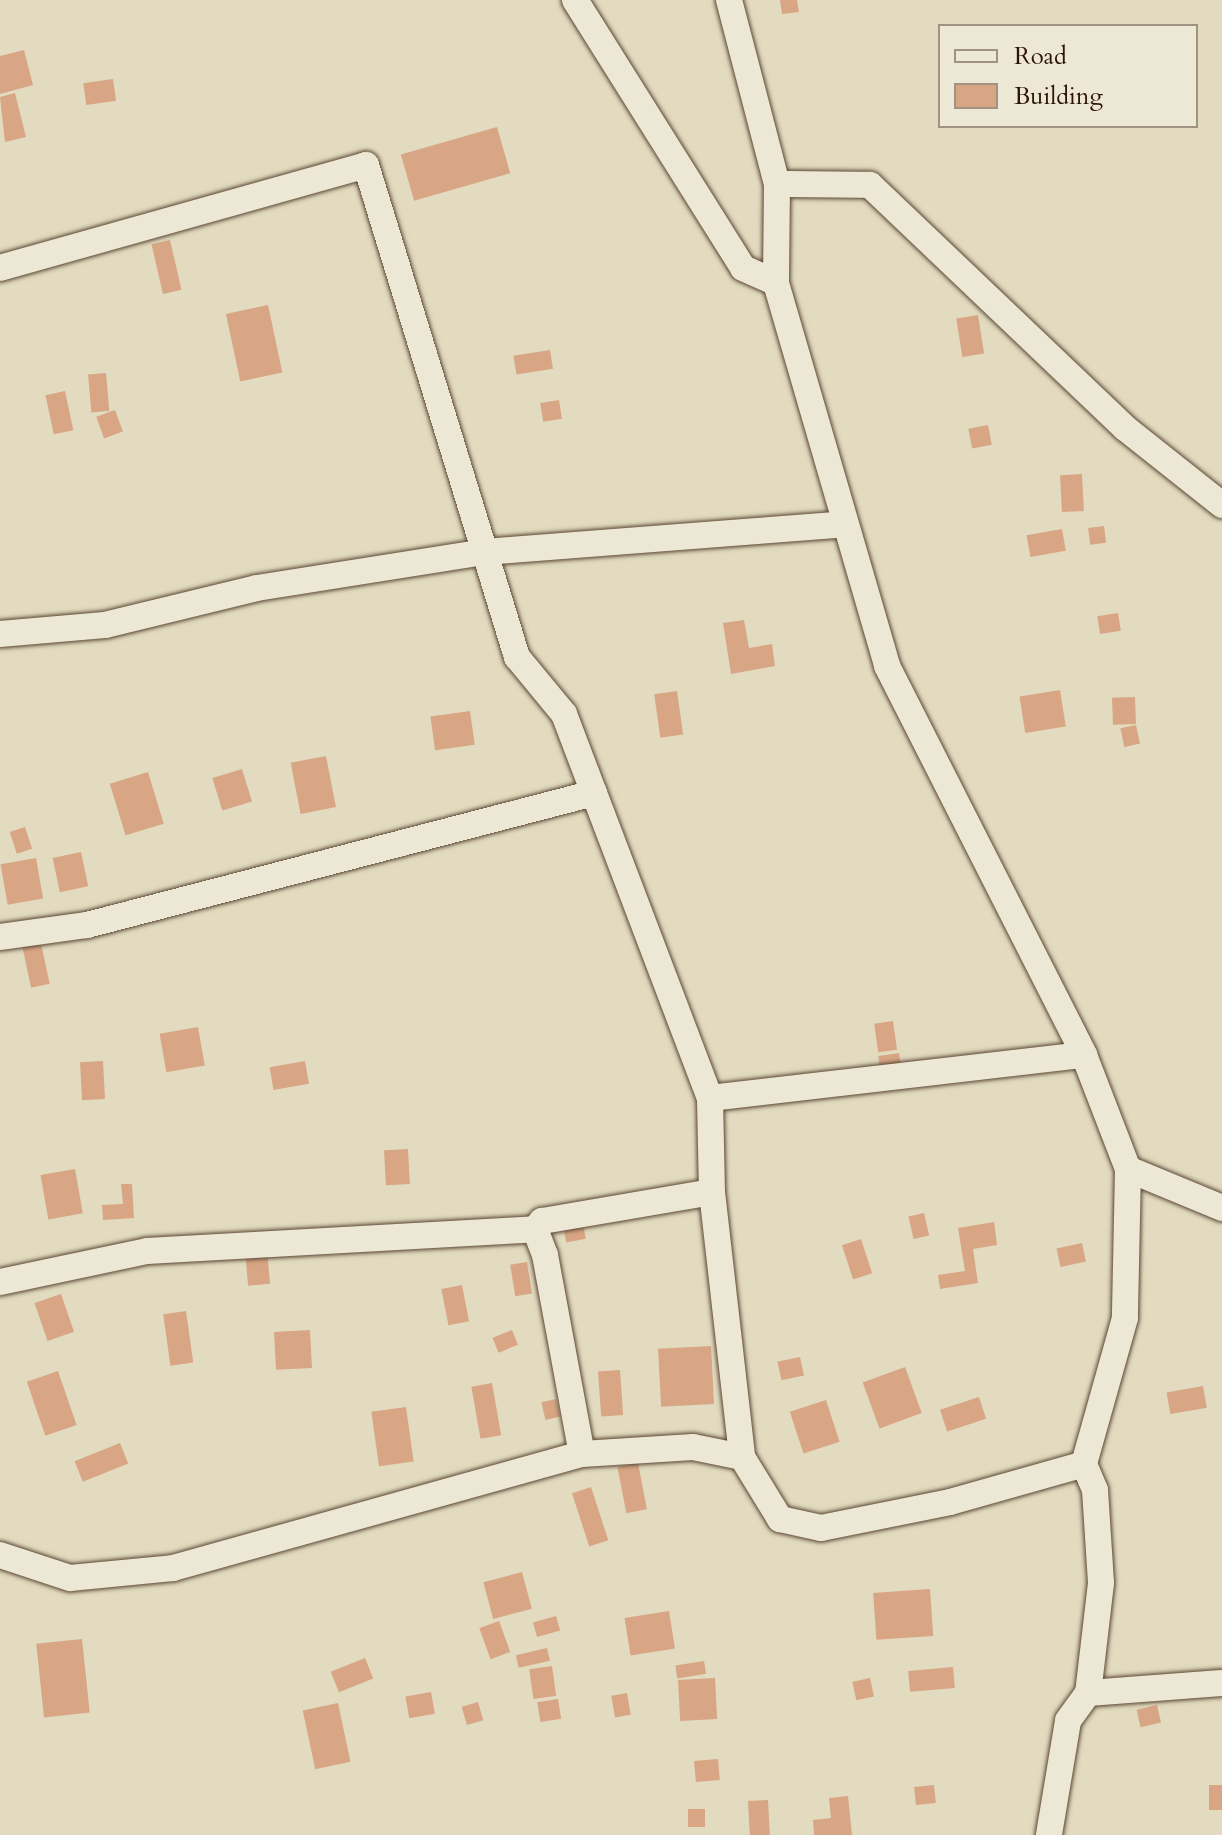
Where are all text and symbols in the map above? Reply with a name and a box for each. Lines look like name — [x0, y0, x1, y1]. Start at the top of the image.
legend — [938, 24, 1198, 128]
text: Road — [1014, 40, 1067, 73]
text: Building — [1014, 80, 1103, 113]

